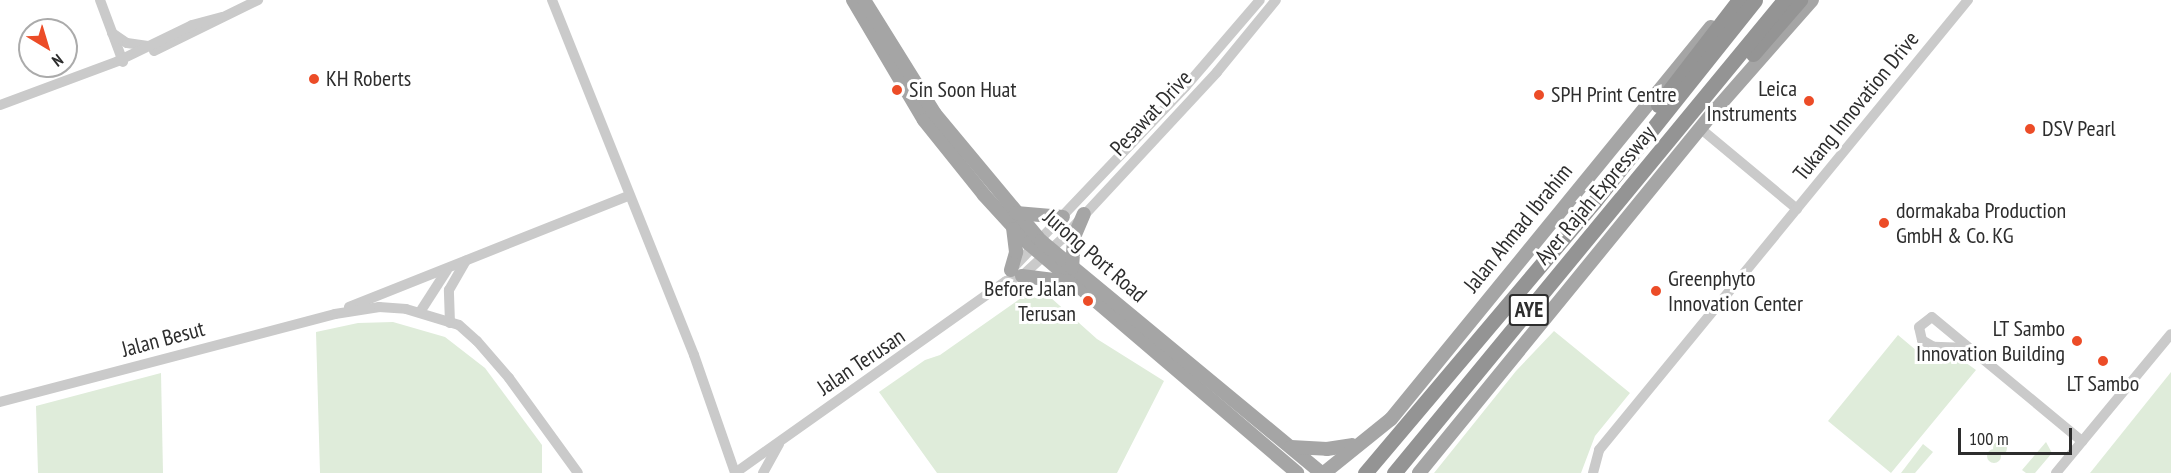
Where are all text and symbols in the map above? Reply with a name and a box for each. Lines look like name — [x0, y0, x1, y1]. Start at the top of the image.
north arrow — [18, 18, 78, 78]
street label: Tukang Innovation Drive — [1788, 26, 1924, 186]
text: N — [48, 50, 67, 71]
street label: Pesawat Drive — [1105, 65, 1197, 161]
place label: KH Roberts — [326, 66, 411, 92]
marker: KH Roberts — [307, 72, 321, 86]
place label: Leica Instruments — [1707, 75, 1797, 126]
place label: Sin Soon Huat — [909, 77, 1016, 103]
place label: SPH Print Centre — [1551, 82, 1677, 108]
marker: Sin Soon Huat — [890, 83, 904, 97]
marker: SPH Print Centre — [1532, 88, 1546, 102]
marker: Leica Instruments — [1802, 94, 1816, 108]
place label: DSV Pearl — [2042, 116, 2116, 142]
street label: Ayer Rajah Expressway — [1529, 120, 1661, 270]
marker: DSV Pearl — [2023, 122, 2037, 136]
street label: Jalan Ahmad Ibrahim — [1458, 158, 1578, 298]
place label: dormakaba Production GmbH & Co. KG — [1896, 197, 2066, 248]
street label: Jurong Port Road — [1038, 204, 1152, 308]
marker: dormakaba Production GmbH & Co. KG — [1877, 216, 1891, 230]
place label: Greenphyto Innovation Center — [1668, 265, 1803, 316]
place label: Before Jalan Terusan — [984, 275, 1076, 326]
marker: Greenphyto Innovation Center — [1649, 284, 1663, 298]
road number: AYE — [1508, 292, 1550, 328]
marker: Before Jalan Terusan — [1081, 294, 1095, 308]
street label: Jalan Besut — [119, 315, 207, 363]
place label: LT Sambo Innovation Building — [1916, 315, 2065, 366]
street label: Jalan Terusan — [812, 323, 910, 401]
marker: LT Sambo Innovation Building — [2070, 334, 2084, 348]
marker: LT Sambo — [2096, 354, 2110, 368]
place label: LT Sambo — [2066, 371, 2140, 397]
scale bar — [1961, 416, 2075, 454]
text: 100 m — [1969, 427, 2009, 450]

